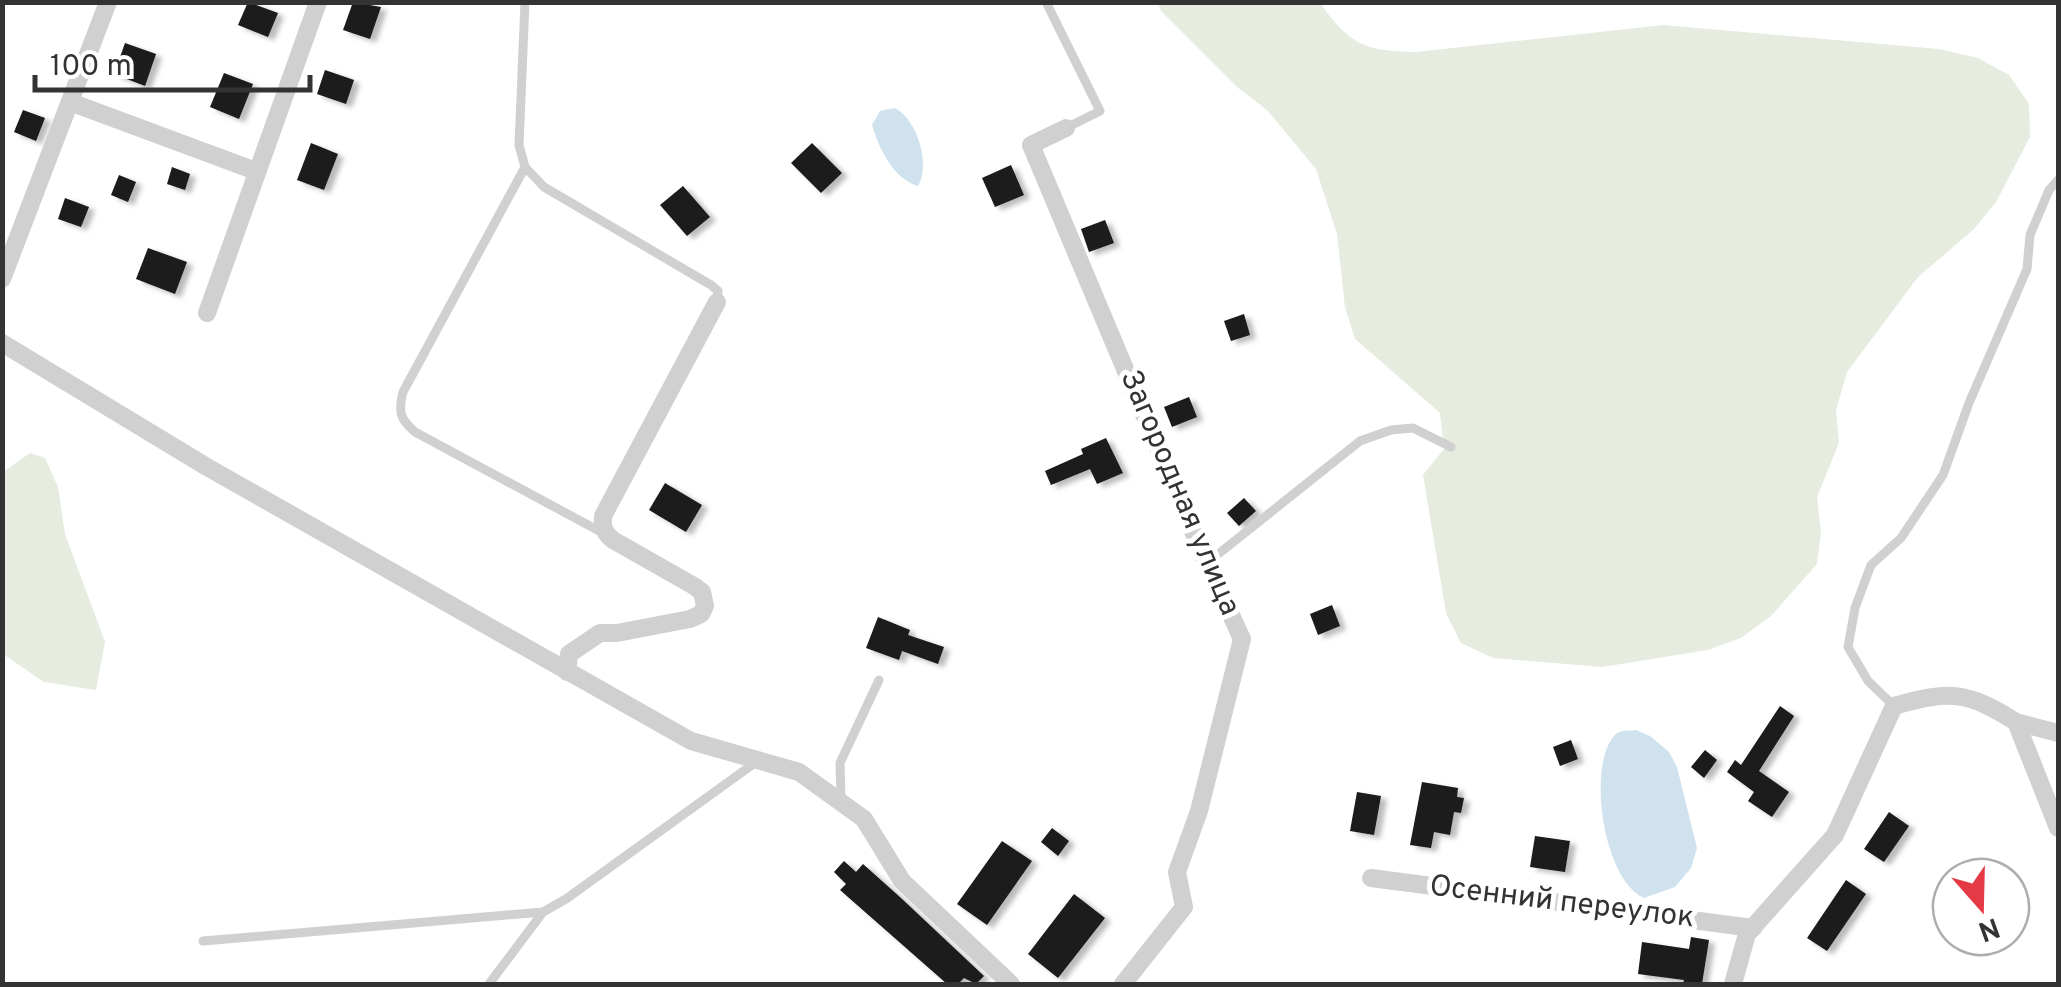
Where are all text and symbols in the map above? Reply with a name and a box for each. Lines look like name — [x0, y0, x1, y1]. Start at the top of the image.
scale bar — [35, 30, 310, 92]
text: 100 m — [50, 49, 132, 86]
street label: Загородная улица — [1111, 365, 1247, 621]
north arrow — [1931, 857, 2031, 957]
street label: Осенний переулок — [1427, 868, 1697, 938]
text: N — [1973, 907, 2004, 948]

